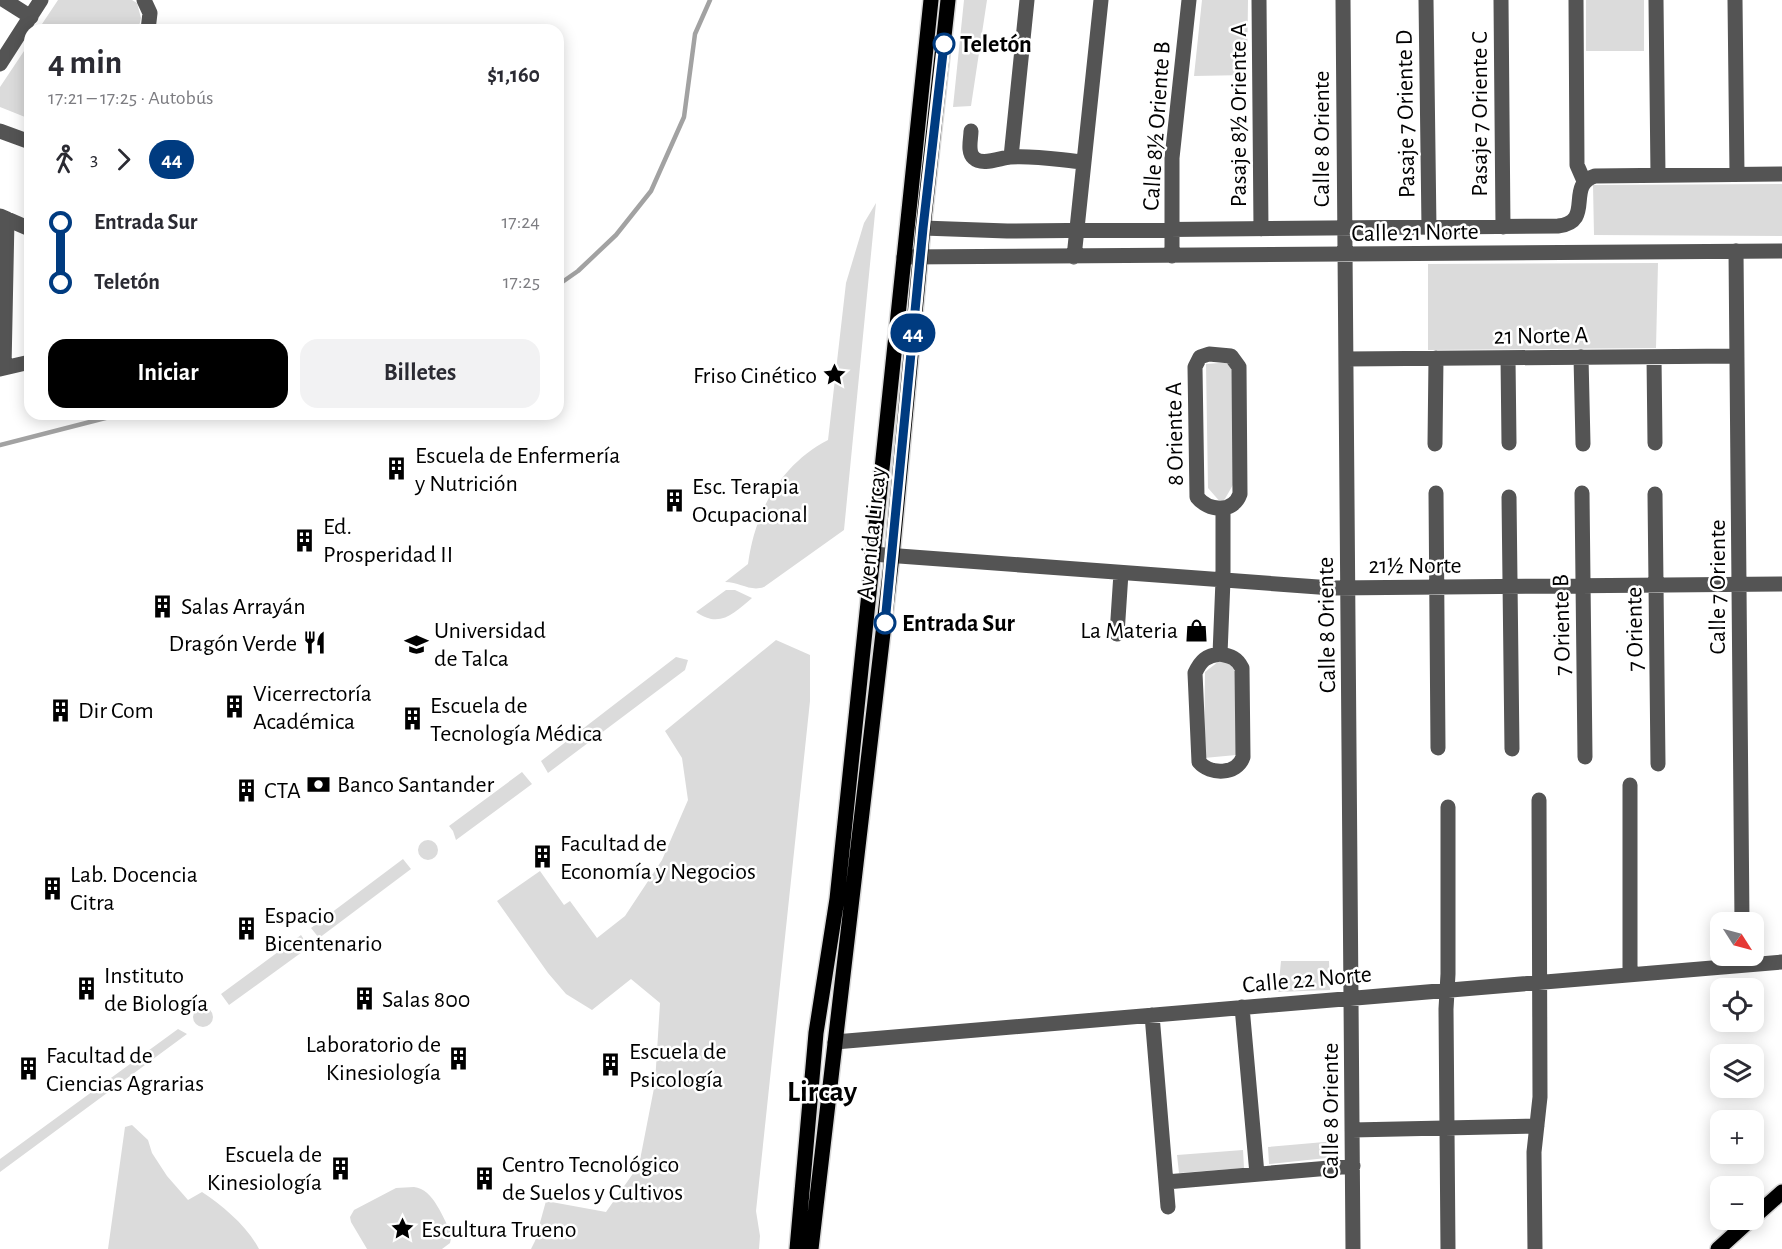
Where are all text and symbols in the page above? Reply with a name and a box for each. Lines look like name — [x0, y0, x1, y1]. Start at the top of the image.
street label: Pasaje 8½ Oriente A — [1227, 23, 1251, 207]
street label: Pasaje 7 Oriente D — [1393, 30, 1419, 198]
street label: Pasaje 7 Oriente C — [1468, 31, 1492, 197]
marker: Teletón — [933, 33, 955, 55]
place label: Teletón — [960, 33, 1032, 57]
street label: Calle 8½ Oriente B — [1139, 41, 1175, 212]
text: 4 min — [48, 47, 122, 80]
text: $1,160 — [487, 64, 540, 86]
street label: Calle 8 Oriente — [1310, 71, 1334, 207]
text: 17:21 – 17:25 · Autobús — [48, 88, 214, 108]
icon: walk — [48, 143, 81, 176]
icon: forward — [107, 143, 140, 176]
text: 3 — [90, 149, 98, 169]
text: 44 — [161, 149, 182, 170]
text: Entrada Sur — [94, 211, 198, 233]
text: 17:24 — [501, 212, 540, 232]
street label: Calle 21 Norte — [1351, 220, 1479, 246]
text: Teletón — [94, 271, 160, 293]
text: 17:25 — [503, 272, 540, 292]
line badge: 44 — [886, 314, 940, 352]
text: 44 — [902, 323, 924, 344]
street label: 21 Norte A — [1494, 323, 1589, 349]
button: Iniciar — [48, 339, 288, 408]
button: Billetes — [300, 339, 540, 408]
place icon: Friso Cinético — [822, 362, 848, 388]
place label: Friso Cinético — [693, 364, 817, 388]
street label: 8 Oriente A — [1162, 382, 1188, 486]
place label: Escuela de Enfermería y Nutrición — [414, 444, 620, 496]
building icon: Escuela de Enfermería y Nutrición — [384, 456, 410, 482]
street label: Avenida Lircay — [853, 465, 891, 601]
place label: Esc. Terapia Ocupacional — [692, 475, 808, 527]
building icon: Esc. Terapia Ocupacional — [661, 487, 687, 513]
place label: Ed. Prosperidad II — [323, 515, 453, 567]
street label: Calle 7 Oriente — [1706, 519, 1730, 655]
building icon: Ed. Prosperidad II — [292, 527, 318, 553]
street label: 21½ Norte — [1368, 554, 1462, 578]
street label: Calle 8 Oriente — [1314, 557, 1340, 693]
street label: 7 Oriente B — [1549, 574, 1575, 676]
street label: 7 Oriente — [1622, 586, 1648, 671]
building icon: Salas Arrayán — [150, 593, 176, 619]
place label: Salas Arrayán — [181, 595, 306, 619]
marker: Entrada Sur — [874, 612, 896, 634]
place label: Entrada Sur — [902, 612, 1016, 636]
shop icon: La Materia — [1183, 617, 1209, 643]
place label: Universidad de Talca — [434, 619, 546, 671]
place label: La Materia — [1080, 619, 1178, 643]
restaurant icon: Dragón Verde — [302, 630, 328, 656]
school or university icon: Universidad de Talca — [403, 631, 429, 657]
place label: Dragón Verde — [169, 632, 297, 656]
place label: Vicerrectoría Académica — [253, 682, 372, 734]
building icon: Vicerrectoría Académica — [222, 694, 248, 720]
place label: Escuela de Tecnología Médica — [430, 694, 603, 746]
building icon: Dir Com — [47, 697, 73, 723]
place label: Dir Com — [78, 699, 154, 723]
building icon: Escuela de Tecnología Médica — [399, 706, 425, 732]
bank icon: Banco Santander — [306, 771, 332, 797]
place label: Banco Santander — [337, 773, 495, 797]
building icon: CTA — [233, 777, 259, 803]
place label: CTA — [264, 779, 301, 803]
place label: Facultad de Economía y Negocios — [560, 832, 756, 884]
building icon: Facultad de Economía y Negocios — [529, 844, 555, 870]
place label: Lab. Docencia Citra — [70, 863, 198, 915]
building icon: Lab. Docencia Citra — [39, 875, 65, 901]
place label: Espacio Bicentenario — [264, 904, 382, 956]
north arrow — [1710, 912, 1764, 966]
map controls — [1710, 912, 1764, 1230]
building icon: Espacio Bicentenario — [233, 916, 259, 942]
street label: Calle 22 Norte — [1241, 962, 1373, 998]
place label: Instituto de Biología — [104, 964, 208, 1016]
building icon: Instituto de Biología — [73, 976, 99, 1002]
button: locate — [1710, 978, 1764, 1032]
building icon: Salas 800 — [351, 986, 377, 1012]
place label: Salas 800 — [382, 988, 471, 1012]
place label: Laboratorio de Kinesiología — [306, 1033, 441, 1085]
place label: Escuela de Psicología — [629, 1040, 726, 1092]
street label: Calle 8 Oriente — [1319, 1043, 1343, 1179]
place label: Facultad de Ciencias Agrarias — [46, 1044, 204, 1096]
button: layers — [1710, 1044, 1764, 1098]
building icon: Laboratorio de Kinesiología — [446, 1045, 472, 1071]
building icon: Escuela de Psicología — [598, 1052, 624, 1078]
building icon: Facultad de Ciencias Agrarias — [15, 1056, 41, 1082]
district label: Lircay — [787, 1077, 858, 1107]
button: + — [1710, 1110, 1764, 1164]
place label: Escuela de Kinesiología — [207, 1143, 322, 1195]
place label: Centro Tecnológico de Suelos y Cultivos — [502, 1153, 683, 1205]
building icon: Escuela de Kinesiología — [327, 1155, 353, 1181]
building icon: Centro Tecnológico de Suelos y Cultivos — [471, 1165, 497, 1191]
button: − — [1710, 1176, 1764, 1230]
place icon: Escultura Trueno — [390, 1216, 416, 1242]
place label: Escultura Trueno — [421, 1218, 577, 1242]

